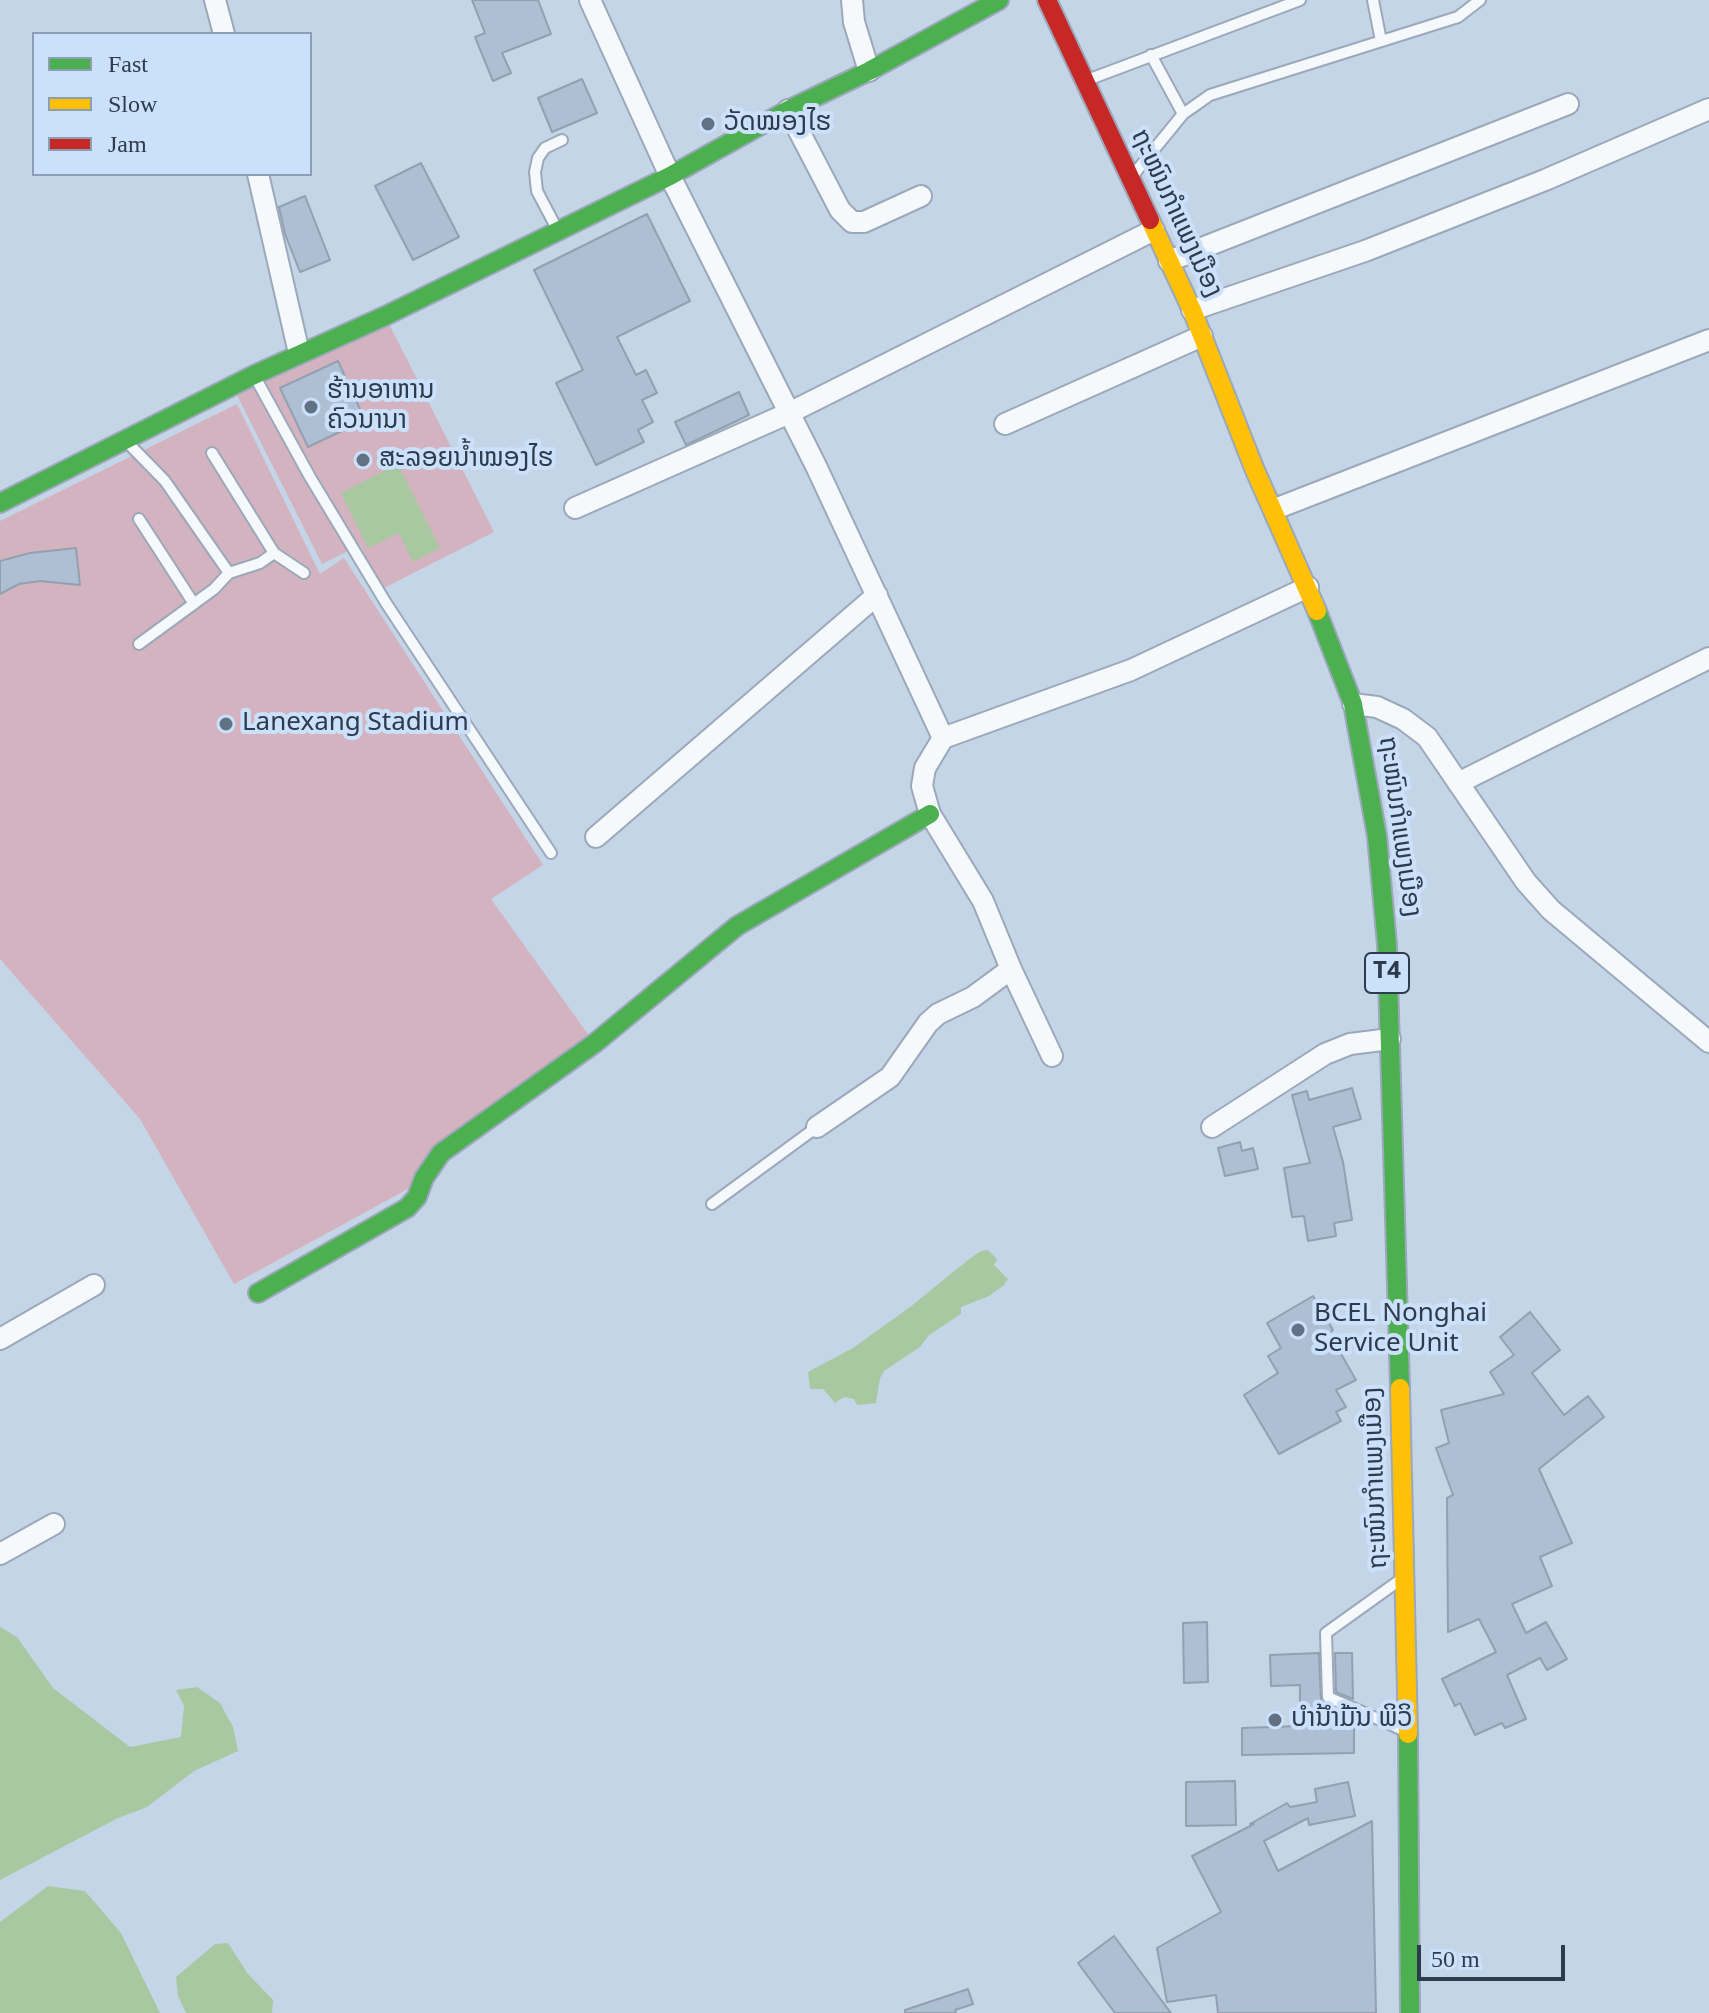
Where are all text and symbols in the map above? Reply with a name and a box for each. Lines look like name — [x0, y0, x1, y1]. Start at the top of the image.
legend — [32, 32, 312, 176]
text: Fast — [108, 51, 148, 77]
text: Slow — [108, 91, 157, 117]
place label: ວັດໝອງໄຮ — [724, 108, 832, 140]
marker: ວັດໝອງໄຮ — [699, 115, 717, 133]
street label: ຖະໜົນກຳແພງເມືອງ — [1122, 125, 1228, 303]
text: Jam — [108, 131, 147, 157]
place label: ຮ້ານອາຫານ ຄົວນານາ — [327, 376, 434, 438]
marker: ຮ້ານອາຫານ ຄົວນານາ — [302, 398, 320, 416]
place label: ສະລອຍນ້ຳໝອງໄຮ — [379, 444, 554, 476]
marker: ສະລອຍນ້ຳໝອງໄຮ — [354, 451, 372, 469]
place label: Lanexang Stadium — [242, 708, 469, 740]
marker: Lanexang Stadium — [217, 715, 235, 733]
street label: ຖະໜົນກຳແພງເມືອງ — [1370, 735, 1426, 919]
road number: T4 — [1365, 953, 1409, 993]
place label: BCEL Nonghai Service Unit — [1314, 1299, 1487, 1360]
marker: BCEL Nonghai Service Unit — [1289, 1321, 1307, 1339]
street label: ຖະໜົນກຳແພງເມືອງ — [1358, 1386, 1396, 1570]
place label: ບຳ້ນຳ້ມັນ ພິວິ — [1291, 1704, 1413, 1736]
marker: ບຳ້ນຳ້ມັນ ພິວິ — [1266, 1711, 1284, 1729]
scale bar — [1421, 1929, 1569, 1979]
text: 50 m — [1431, 1946, 1480, 1972]

